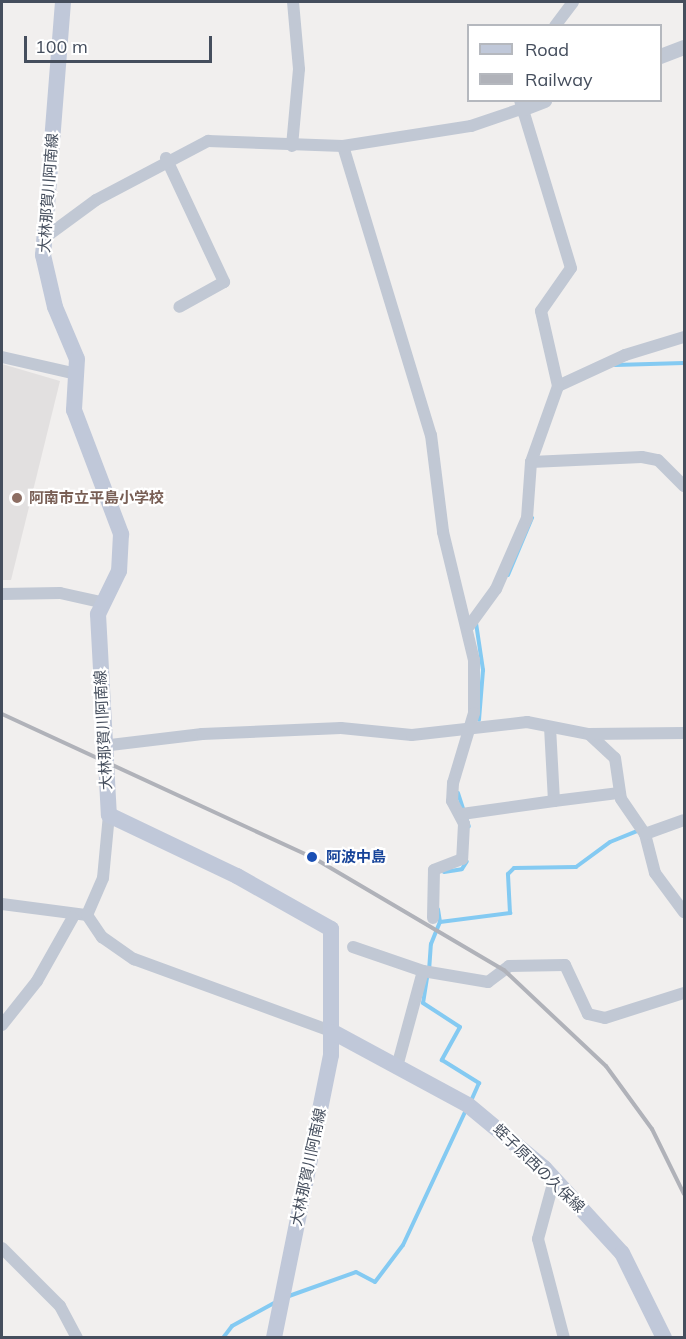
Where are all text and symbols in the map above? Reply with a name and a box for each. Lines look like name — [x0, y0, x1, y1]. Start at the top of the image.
scale bar — [27, 24, 214, 62]
legend — [467, 24, 662, 102]
text: 100 m — [35, 35, 88, 58]
text: Road — [525, 38, 569, 61]
text: Railway — [525, 68, 593, 91]
street label: 大林那賀川阿南線 — [35, 133, 61, 253]
place label: 阿南市立平島小学校 — [29, 489, 164, 507]
marker: 阿南市立平島小学校 — [10, 491, 24, 505]
street label: 大林那賀川阿南線 — [91, 670, 115, 790]
marker: 阿波中島 — [303, 848, 321, 866]
place label: 阿波中島 — [326, 848, 386, 866]
street label: 大林那賀川阿南線 — [287, 1106, 329, 1228]
street label: 蛭子原西の久保線 — [490, 1120, 588, 1216]

